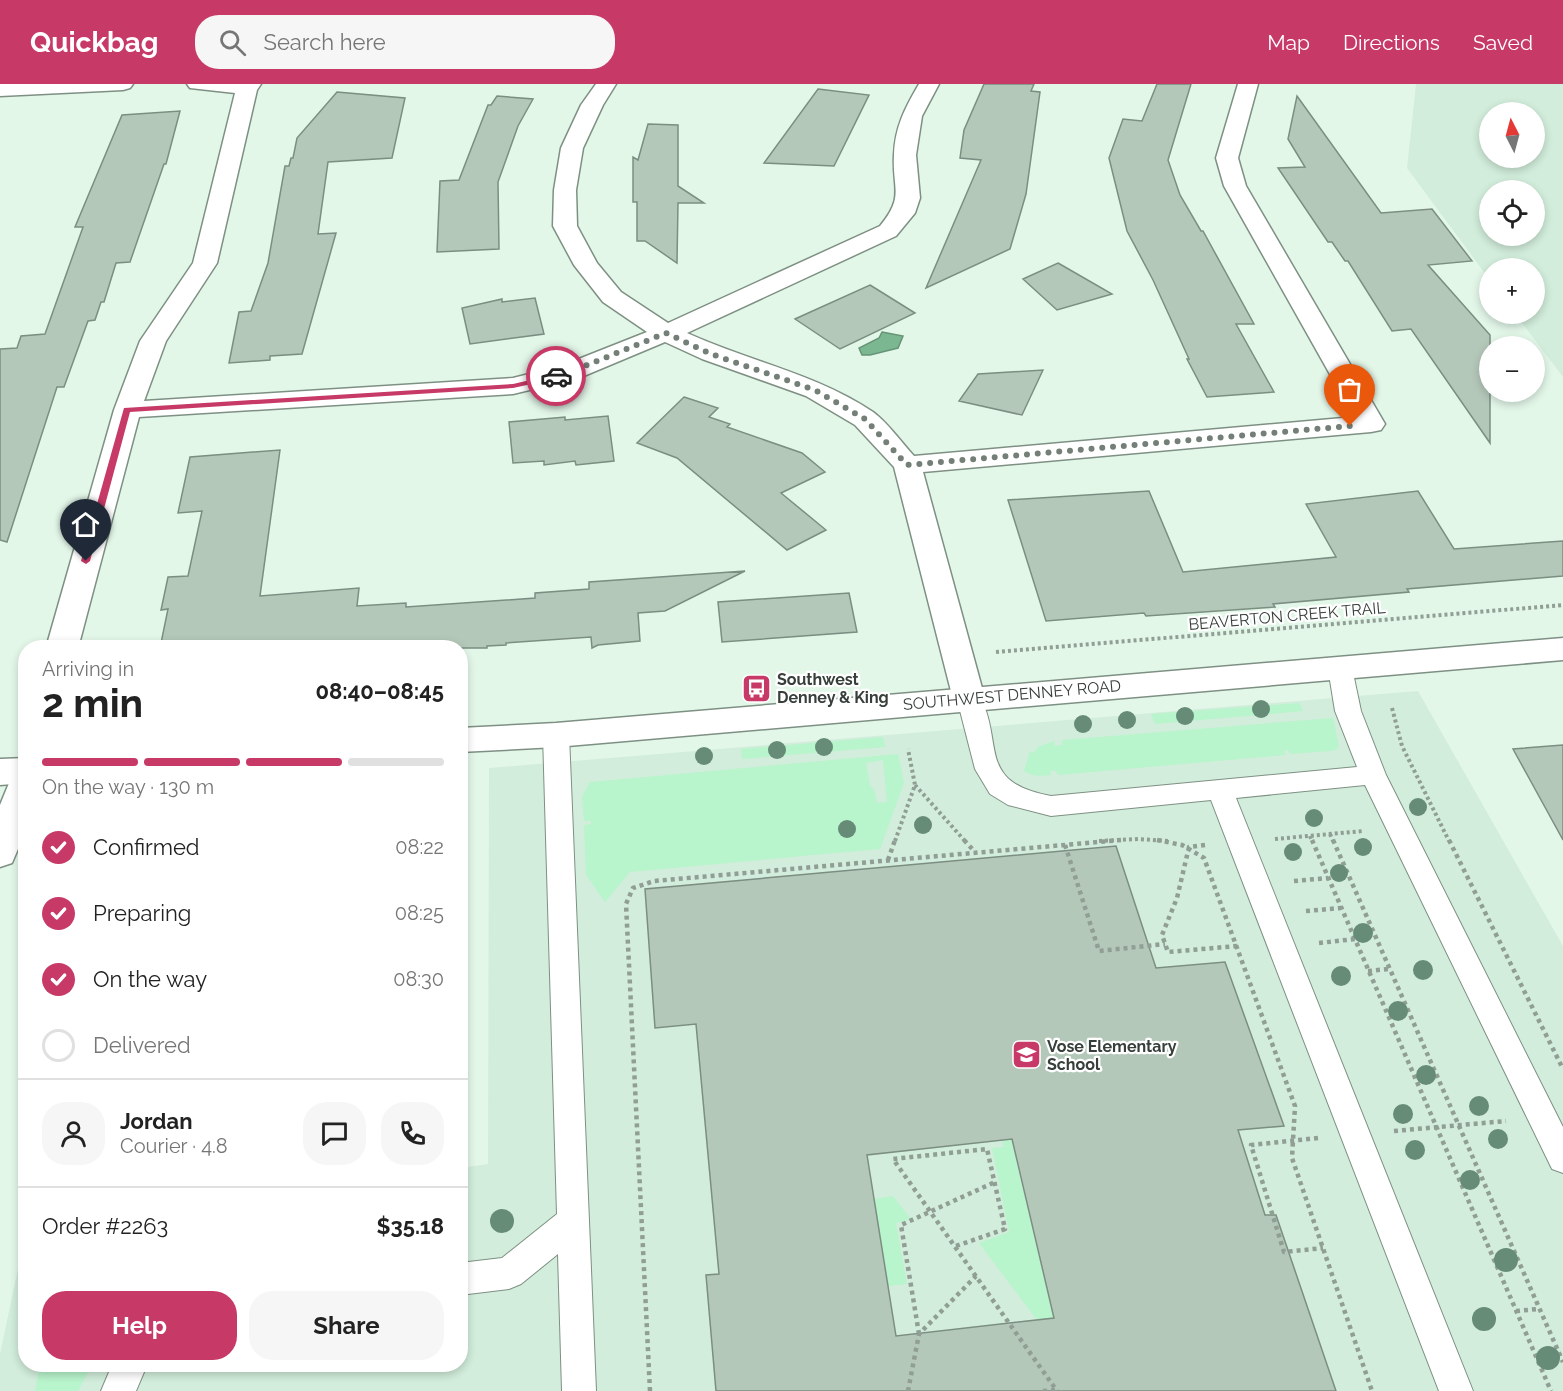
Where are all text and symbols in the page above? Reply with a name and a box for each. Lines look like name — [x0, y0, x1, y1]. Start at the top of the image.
search box — [195, 15, 615, 69]
text: Quickbag — [30, 26, 159, 59]
icon: search — [216, 26, 249, 59]
text: Search here — [264, 29, 386, 55]
text: Map — [1267, 30, 1310, 55]
text: Directions — [1343, 30, 1440, 55]
text: Saved — [1473, 30, 1533, 55]
north arrow — [1479, 102, 1545, 168]
map controls — [1479, 102, 1545, 402]
button: locate — [1479, 180, 1545, 246]
button: + — [1479, 258, 1545, 324]
button: − — [1479, 336, 1545, 402]
courier — [526, 346, 586, 406]
icon: car — [540, 360, 573, 393]
pin — [1324, 364, 1375, 426]
icon: bag — [1333, 373, 1366, 406]
pin — [60, 499, 111, 561]
icon: home — [69, 508, 102, 541]
street label: BEAVERTON CREEK TRAIL — [1188, 598, 1387, 634]
text: Arriving in — [42, 657, 134, 681]
place label: Southwest Denney & King — [777, 670, 889, 707]
bus stop icon: Southwest Denney & King — [740, 672, 772, 704]
street label: SOUTHWEST DENNEY ROAD — [902, 676, 1122, 714]
text: 08:40–08:45 — [315, 678, 444, 704]
text: 2 min — [42, 680, 143, 726]
text: On the way · 130 m — [42, 775, 214, 799]
icon: check — [42, 831, 75, 864]
text: Confirmed — [93, 834, 200, 860]
text: 08:22 — [395, 835, 444, 859]
icon: check — [42, 897, 75, 930]
text: Preparing — [93, 900, 191, 926]
text: 08:25 — [395, 901, 444, 925]
icon: check — [42, 963, 75, 996]
text: On the way — [93, 966, 207, 992]
text: 08:30 — [393, 967, 444, 991]
text: Delivered — [93, 1032, 191, 1058]
place label: Vose Elementary School — [1047, 1037, 1177, 1074]
school or university icon: Vose Elementary School — [1010, 1039, 1042, 1071]
button: person — [42, 1102, 105, 1165]
button: chat — [303, 1102, 366, 1165]
button: phone — [381, 1102, 444, 1165]
text: Jordan — [120, 1108, 192, 1134]
text: Courier · 4.8 — [120, 1134, 228, 1158]
text: Order #2263 — [42, 1213, 168, 1239]
text: $35.18 — [377, 1213, 444, 1239]
button: Help — [42, 1291, 237, 1360]
button: Share — [249, 1291, 444, 1360]

